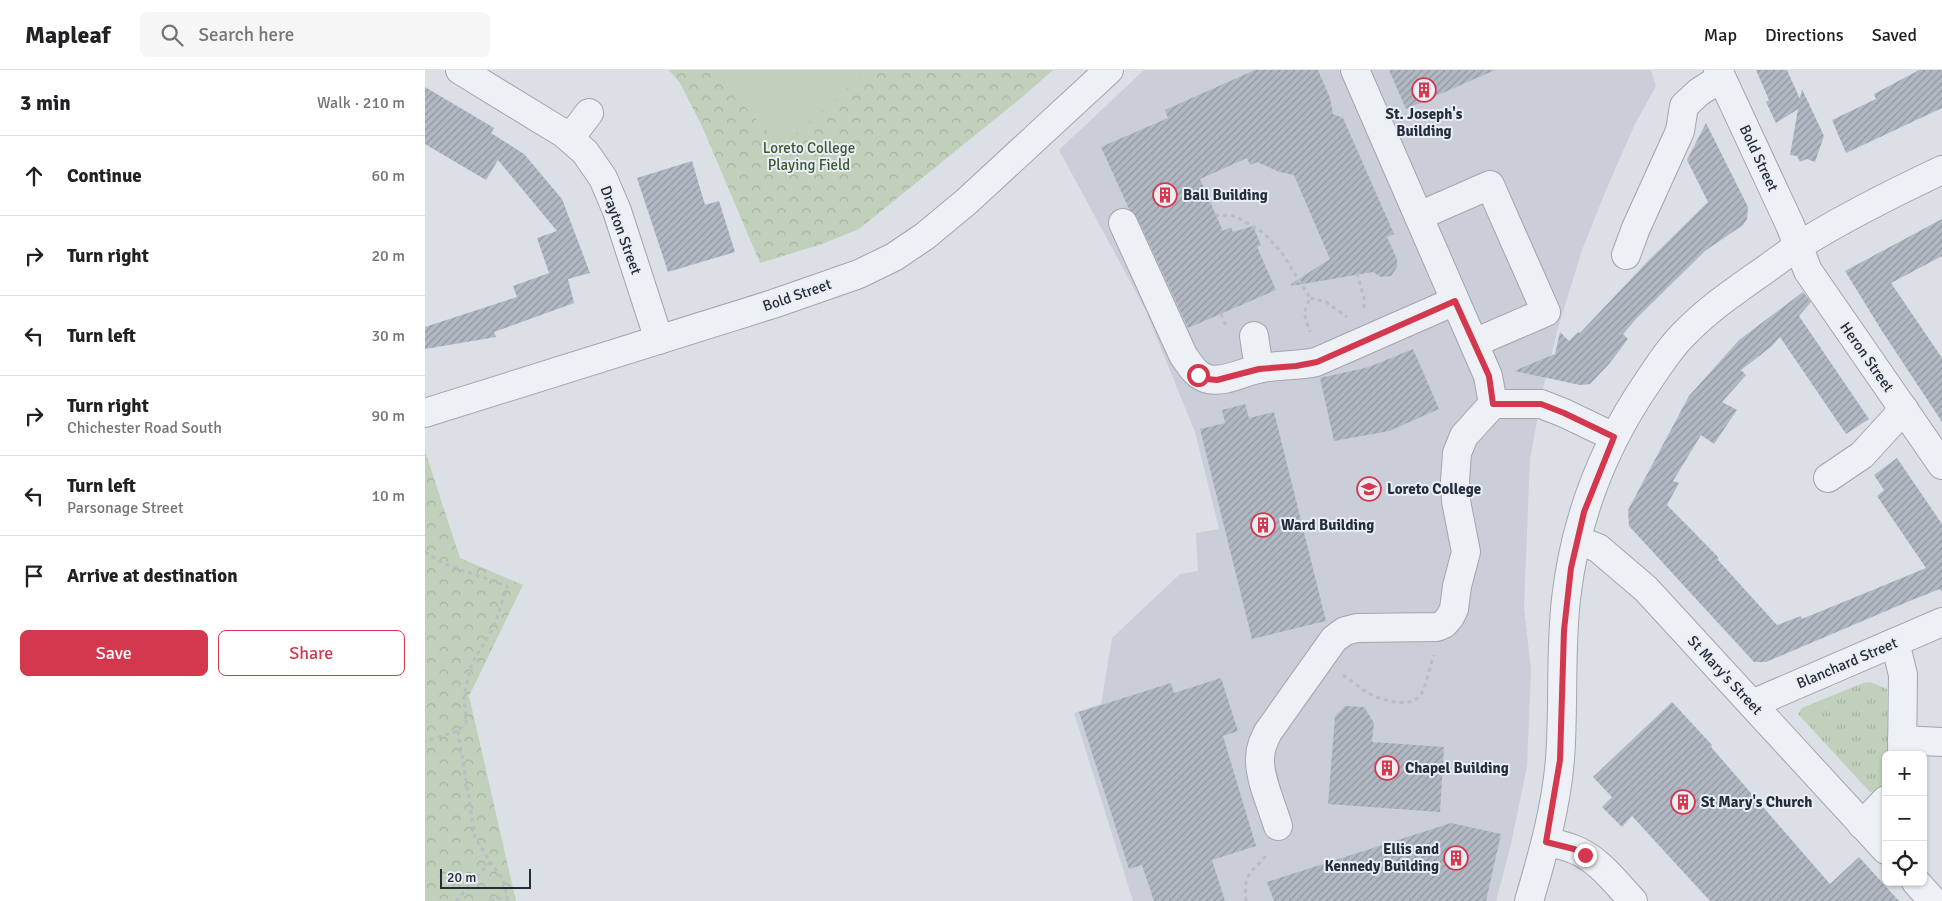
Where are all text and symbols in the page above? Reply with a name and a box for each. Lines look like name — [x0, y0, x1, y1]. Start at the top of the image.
search box — [140, 12, 490, 57]
text: Mapleaf — [25, 20, 110, 50]
icon: search — [158, 21, 186, 49]
text: Search here — [198, 23, 294, 47]
text: Map — [1704, 24, 1737, 46]
text: Directions — [1765, 24, 1844, 46]
text: Saved — [1872, 24, 1917, 46]
building icon: St. Joseph's Building — [1411, 77, 1437, 103]
text: 3 min — [20, 90, 71, 116]
text: Walk · 210 m — [317, 93, 405, 113]
place label: St. Joseph's Building — [1386, 105, 1463, 140]
street label: Bold Street — [1736, 122, 1782, 194]
park label: Loreto College Playing Field — [763, 139, 855, 174]
icon: ahead — [20, 162, 48, 190]
text: Continue — [67, 164, 142, 188]
text: 60 m — [371, 166, 405, 186]
building icon: Ball Building — [1152, 182, 1178, 208]
street label: Drayton Street — [597, 183, 645, 277]
place label: Ball Building — [1183, 186, 1268, 204]
icon: right — [20, 242, 48, 270]
text: Turn right — [67, 244, 149, 268]
text: 20 m — [371, 246, 405, 266]
street label: Bold Street — [760, 275, 834, 315]
street label: Heron Street — [1836, 319, 1898, 395]
icon: left — [20, 322, 48, 350]
text: Turn left — [67, 324, 136, 348]
text: 30 m — [371, 326, 405, 346]
route start — [1187, 364, 1210, 387]
text: Turn right — [67, 394, 149, 418]
icon: right — [20, 402, 48, 430]
text: 90 m — [371, 406, 405, 426]
text: Chichester Road South — [67, 418, 222, 438]
text: Turn left — [67, 474, 136, 498]
school or university icon: Loreto College — [1356, 476, 1382, 502]
place label: Loreto College — [1387, 480, 1481, 498]
icon: left — [20, 482, 48, 510]
text: 10 m — [371, 486, 405, 506]
text: Parsonage Street — [67, 498, 183, 518]
building icon: Ward Building — [1250, 512, 1276, 538]
place label: Ward Building — [1281, 516, 1374, 534]
icon: arrive — [20, 562, 48, 590]
text: Arrive at destination — [67, 564, 238, 588]
button: Save — [20, 630, 208, 676]
button: Share — [218, 630, 405, 676]
street label: St Mary's Street — [1684, 632, 1766, 718]
street label: Blanchard Street — [1794, 634, 1900, 692]
map controls — [1882, 751, 1927, 886]
button: + — [1882, 751, 1927, 796]
building icon: Chapel Building — [1374, 755, 1400, 781]
place label: Chapel Building — [1405, 759, 1509, 777]
building icon: St Mary's Church — [1670, 789, 1696, 815]
place label: St Mary's Church — [1701, 793, 1812, 811]
button: − — [1882, 796, 1927, 841]
place label: Ellis and Kennedy Building — [1324, 840, 1439, 875]
button: locate — [1882, 841, 1927, 886]
route end — [1574, 844, 1597, 867]
building icon: Ellis and Kennedy Building — [1443, 845, 1469, 871]
scale bar — [440, 866, 531, 889]
text: 20 m — [447, 869, 476, 886]

